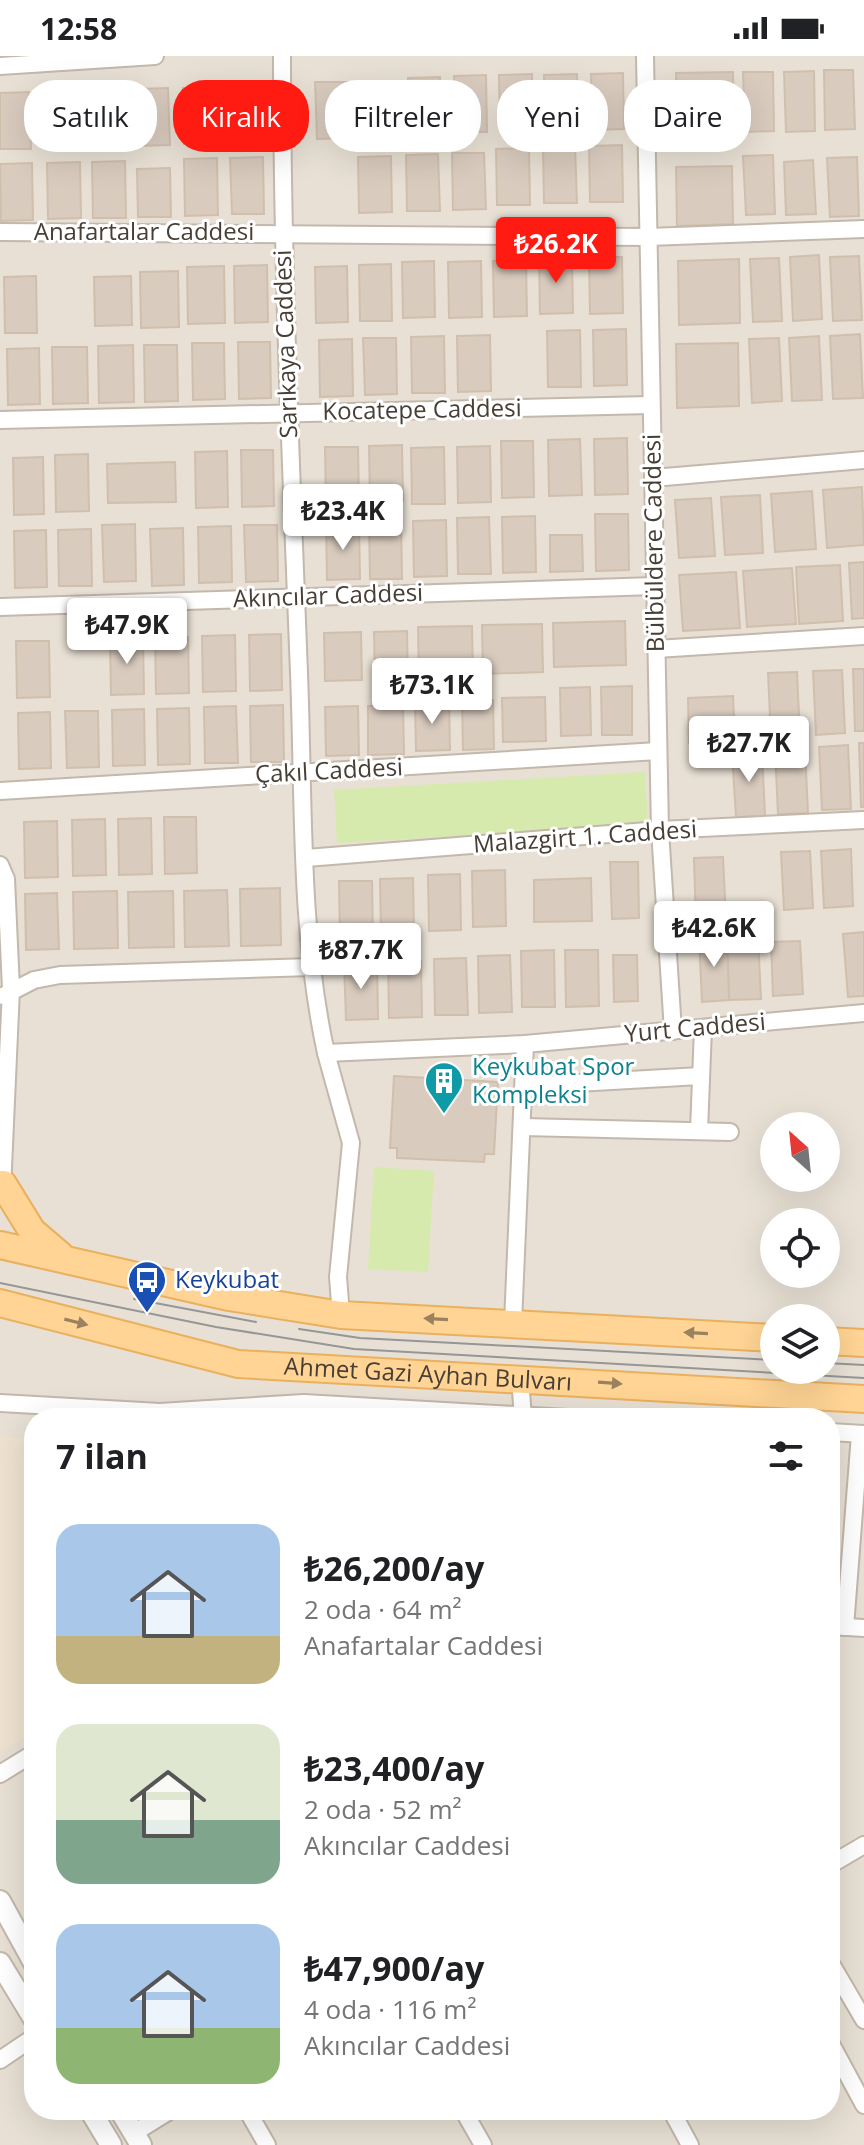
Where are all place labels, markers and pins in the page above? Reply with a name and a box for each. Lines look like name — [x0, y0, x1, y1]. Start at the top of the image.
pin: ₺26.2K — [491, 217, 621, 285]
pin: ₺23.4K — [278, 484, 408, 552]
pin: ₺47.9K — [62, 598, 192, 666]
pin: ₺73.1K — [367, 658, 497, 726]
pin: ₺27.7K — [684, 716, 814, 784]
pin: ₺42.6K — [649, 901, 779, 969]
pin: ₺87.7K — [296, 923, 426, 991]
place label: Keykubat Spor Kompleksi — [472, 1049, 635, 1110]
building icon: Keykubat Spor Kompleksi — [423, 1060, 465, 1115]
bus stop icon: Keykubat — [126, 1259, 168, 1314]
place label: Keykubat — [175, 1262, 279, 1295]

